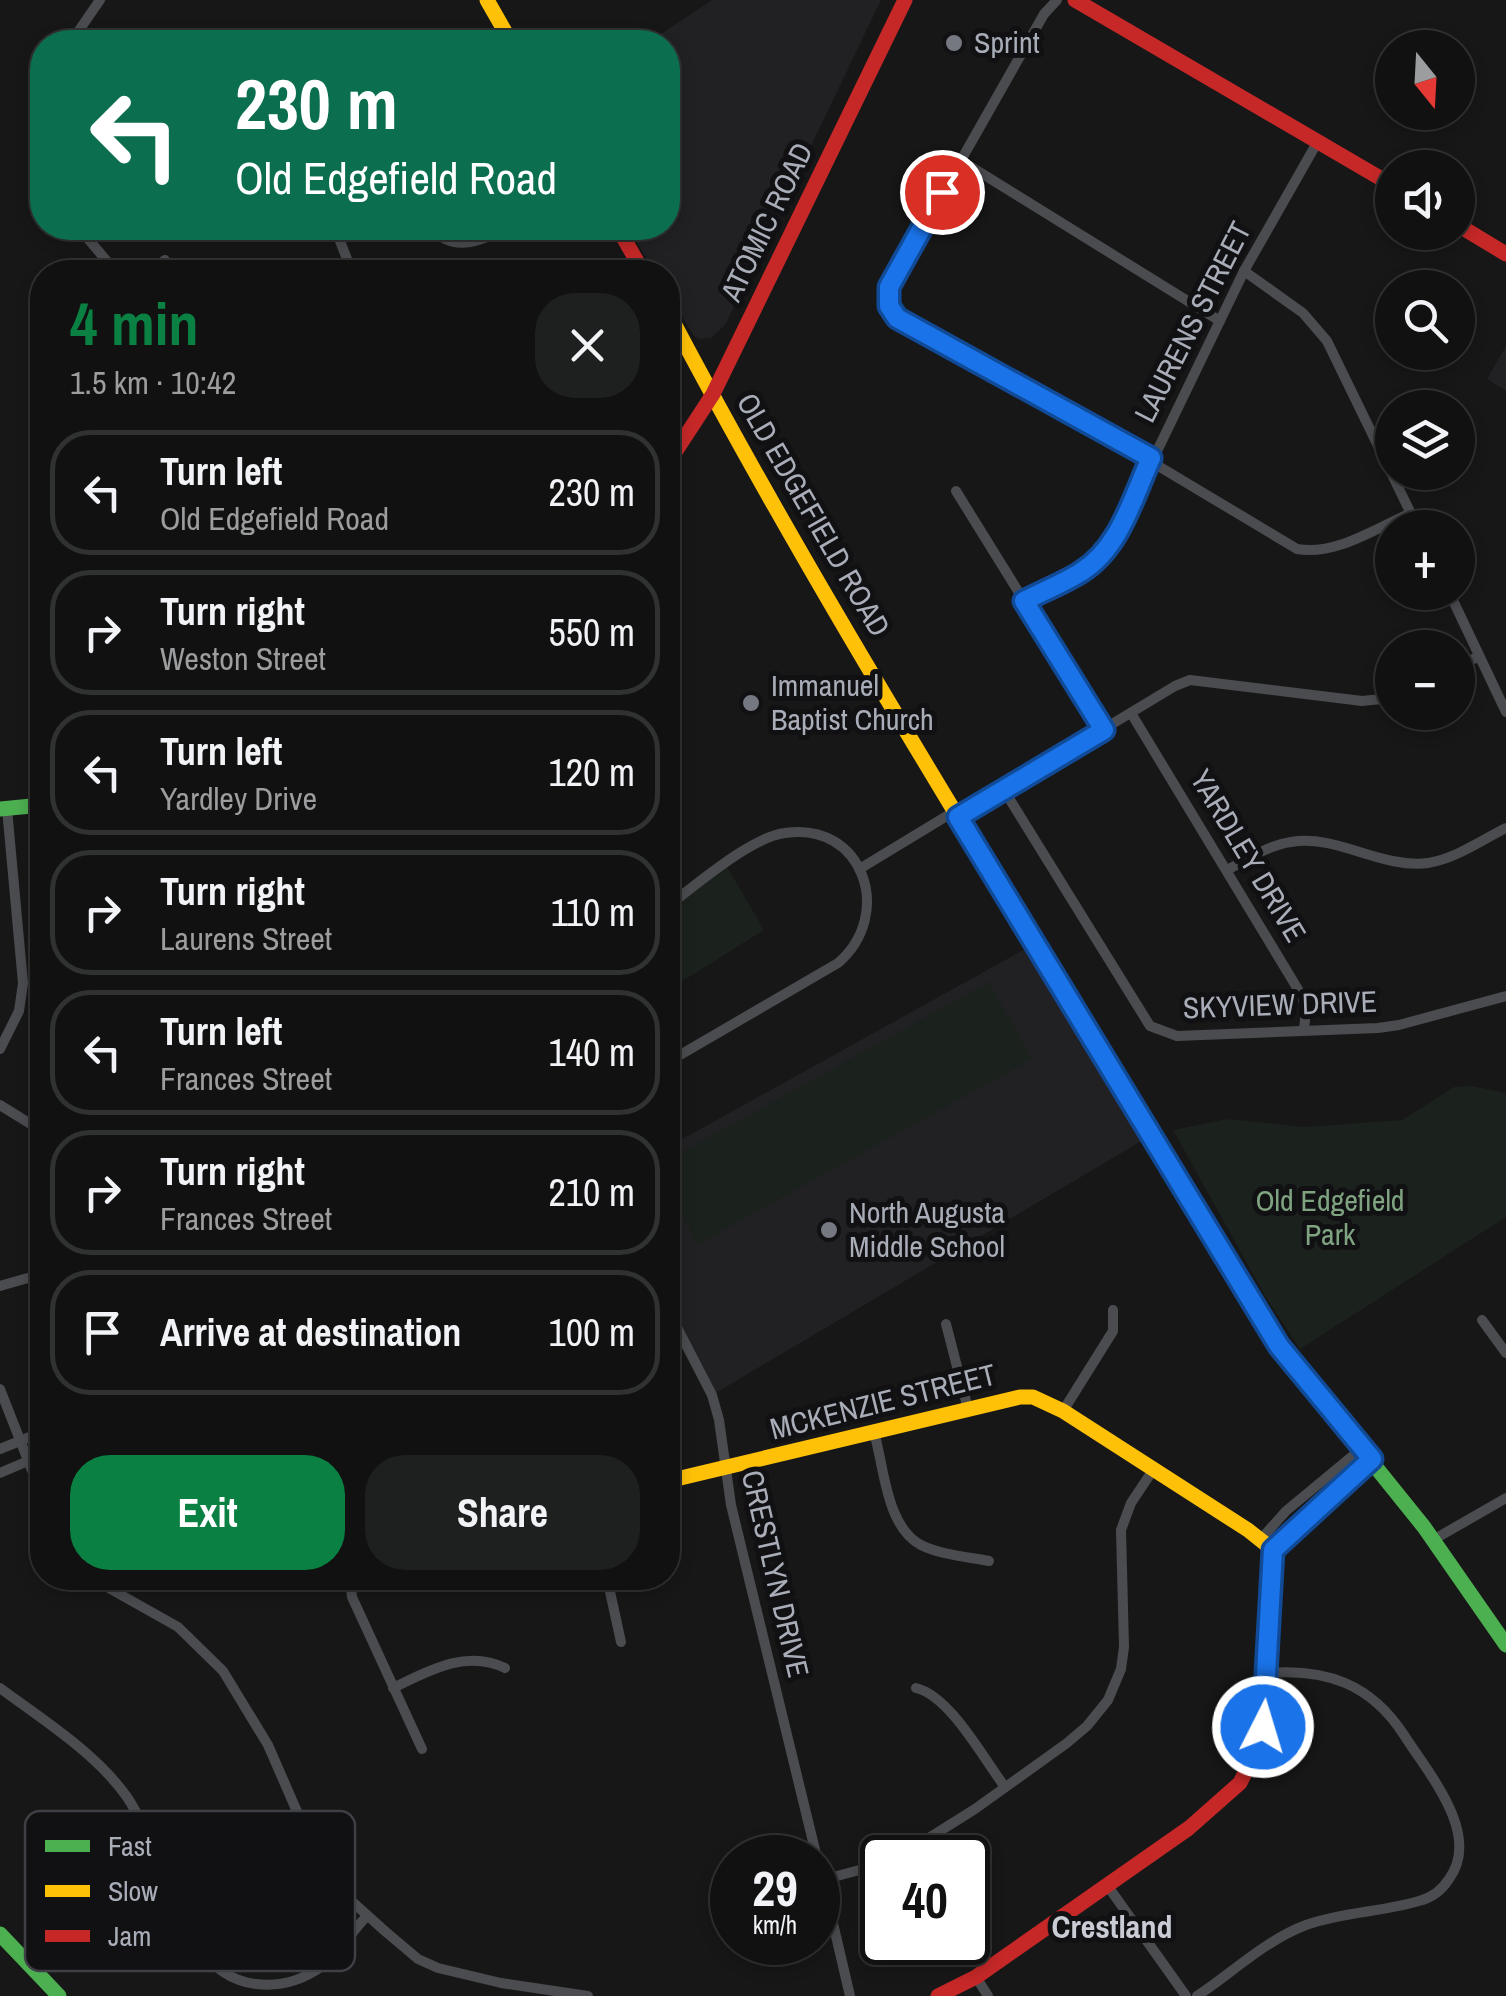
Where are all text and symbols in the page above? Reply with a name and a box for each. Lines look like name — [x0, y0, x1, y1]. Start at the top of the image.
place label: Sprint — [974, 22, 1040, 62]
north arrow — [1375, 30, 1475, 130]
map controls — [1375, 30, 1475, 730]
marker: Sprint — [943, 32, 965, 54]
text: 230 m — [235, 57, 398, 151]
icon: left — [70, 70, 200, 200]
street label: ATOMIC ROAD — [710, 136, 822, 308]
text: Old Edgefield Road — [235, 147, 557, 208]
pin — [900, 150, 985, 235]
button: sound — [1375, 150, 1475, 250]
icon: arrive — [915, 165, 970, 220]
street label: LAURENS STREET — [1124, 214, 1260, 429]
button: search — [1375, 270, 1475, 370]
text: 4 min — [70, 283, 199, 364]
button: close — [535, 293, 640, 398]
text: 1.5 km · 10:42 — [70, 361, 236, 404]
street label: OLD EDGEFIELD ROAD — [728, 386, 900, 643]
button: layers — [1375, 390, 1475, 490]
text: Turn left — [160, 446, 282, 497]
icon: left — [75, 465, 130, 520]
text: 230 m — [548, 467, 635, 518]
text: Old Edgefield Road — [160, 497, 389, 540]
button: + — [1375, 510, 1475, 610]
text: Turn right — [160, 586, 305, 637]
icon: right — [75, 605, 130, 660]
text: 550 m — [548, 607, 635, 658]
button: − — [1375, 630, 1475, 730]
text: Weston Street — [160, 637, 326, 680]
place label: Immanuel Baptist Church — [771, 665, 934, 739]
marker: Immanuel Baptist Church — [740, 692, 762, 714]
text: Turn left — [160, 726, 282, 777]
icon: left — [75, 745, 130, 800]
text: 120 m — [548, 747, 635, 798]
street label: YARDLEY DRIVE — [1182, 762, 1316, 949]
text: Yardley Drive — [160, 777, 317, 820]
text: Turn right — [160, 866, 305, 917]
icon: right — [75, 885, 130, 940]
text: 110 m — [551, 887, 635, 938]
text: Laurens Street — [160, 917, 332, 960]
street label: SKYVIEW DRIVE — [1182, 981, 1378, 1027]
text: Turn left — [160, 1006, 282, 1057]
icon: left — [75, 1025, 130, 1080]
text: 140 m — [548, 1027, 635, 1078]
text: Frances Street — [160, 1057, 332, 1100]
text: Turn right — [160, 1146, 305, 1197]
icon: right — [75, 1165, 130, 1220]
text: 210 m — [548, 1167, 635, 1218]
park label: Old Edgefield Park — [1255, 1180, 1405, 1254]
place label: North Augusta Middle School — [849, 1192, 1005, 1266]
text: Frances Street — [160, 1197, 332, 1240]
marker: North Augusta Middle School — [818, 1219, 840, 1241]
icon: arrive — [75, 1305, 130, 1360]
text: Arrive at destination — [160, 1307, 461, 1358]
text: 100 m — [548, 1307, 635, 1358]
street label: MCKENZIE STREET — [766, 1354, 1000, 1448]
button: Exit — [70, 1455, 345, 1570]
button: Share — [365, 1455, 640, 1570]
street label: CRESTLYN DRIVE — [733, 1466, 819, 1681]
position arrow — [1211, 1675, 1315, 1779]
legend — [25, 1811, 355, 1971]
text: Fast — [108, 1827, 152, 1865]
speed limit sign: 40 — [860, 1835, 990, 1965]
text: 29 — [752, 1854, 798, 1922]
text: Slow — [108, 1872, 158, 1910]
district label: Crestland — [1051, 1905, 1173, 1948]
text: km/h — [753, 1908, 797, 1942]
text: Jam — [108, 1917, 151, 1955]

